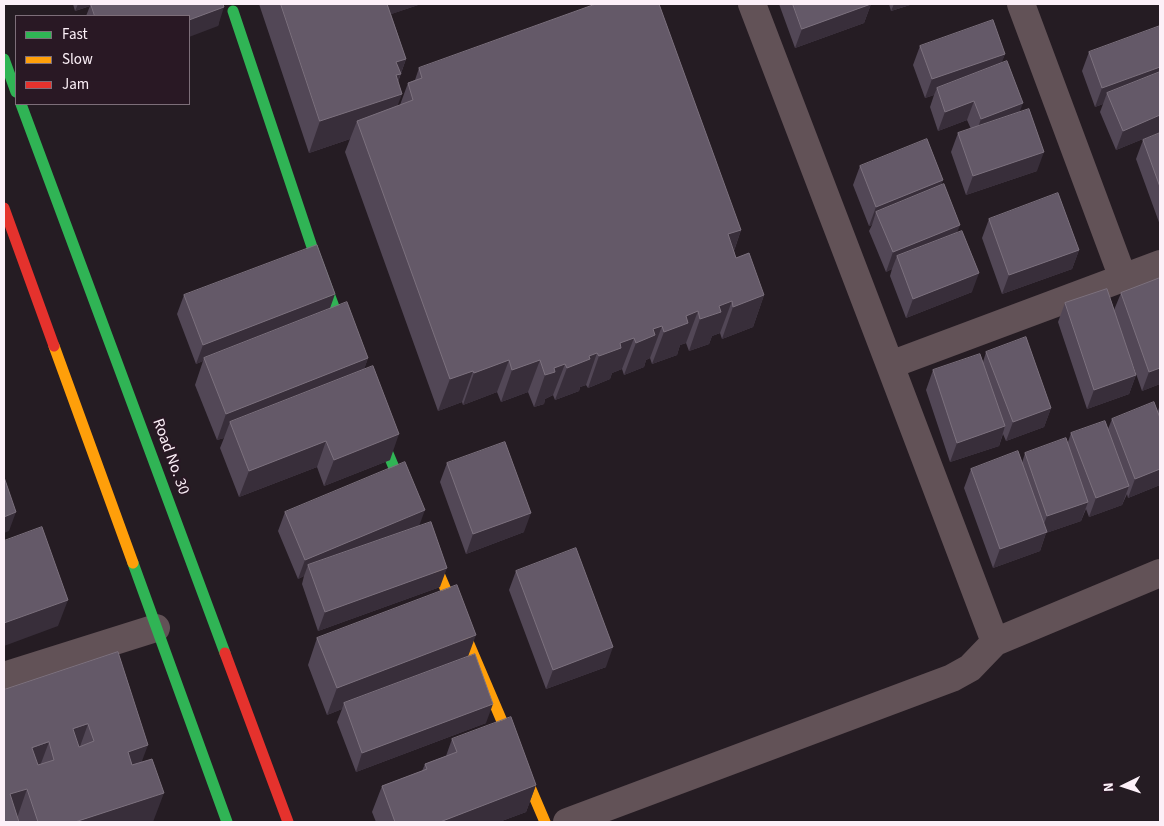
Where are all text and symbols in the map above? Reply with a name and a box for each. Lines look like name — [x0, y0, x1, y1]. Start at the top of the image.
legend — [15, 15, 190, 105]
text: Fast — [62, 24, 88, 45]
text: Slow — [62, 49, 93, 70]
text: Jam — [62, 74, 89, 95]
street label: Road No. 30 — [147, 416, 193, 498]
north arrow — [1099, 761, 1149, 811]
text: N — [1099, 782, 1119, 792]

